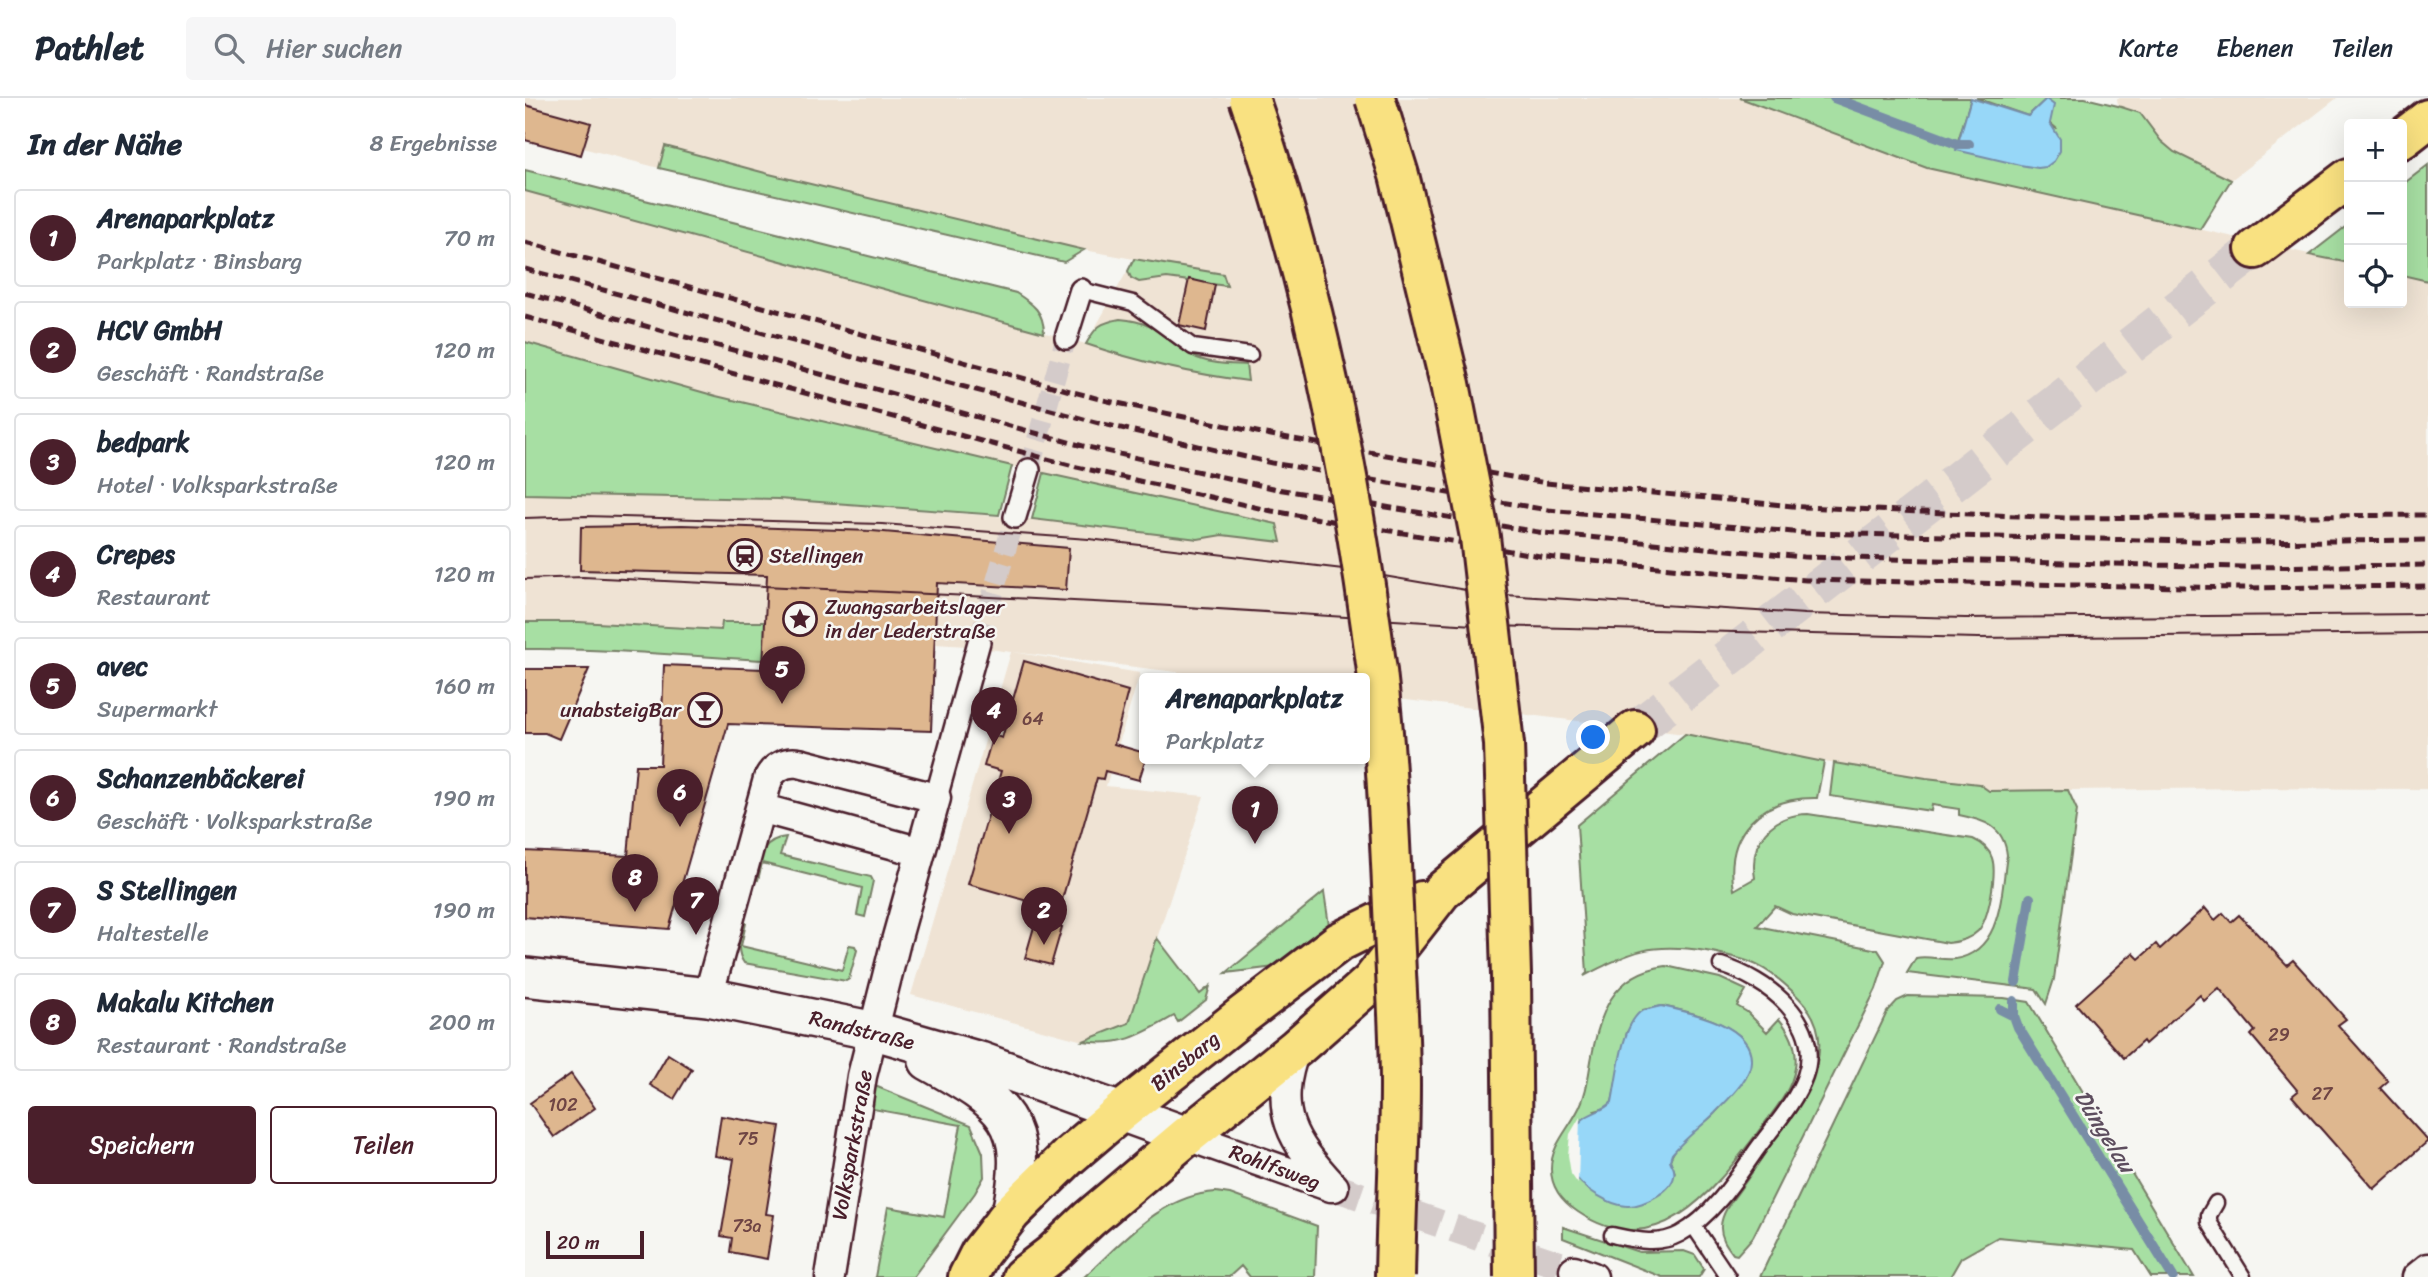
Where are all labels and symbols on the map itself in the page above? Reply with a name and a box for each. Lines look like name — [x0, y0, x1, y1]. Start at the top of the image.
station icon: Stellingen — [726, 537, 764, 575]
place label: Stellingen — [769, 537, 863, 575]
place label: Zwangsarbeitslager in der Lederstraße — [825, 588, 1005, 650]
place icon: Zwangsarbeitslager in der Lederstraße — [781, 600, 819, 638]
pin: 5 — [759, 646, 805, 704]
pin: 4 — [971, 687, 1017, 745]
place label: unabsteigBar — [560, 691, 682, 729]
bar icon: unabsteigBar — [686, 691, 724, 729]
house number: 64 — [1022, 703, 1044, 735]
your location — [1576, 720, 1610, 754]
pin: 6 — [657, 769, 703, 827]
pin: 3 — [986, 776, 1032, 834]
pin: 1 — [1232, 786, 1278, 844]
pin: 8 — [612, 854, 658, 912]
pin: 7 — [673, 877, 719, 935]
pin: 2 — [1021, 887, 1067, 945]
street label: Randstraße — [805, 999, 919, 1061]
house number: 29 — [2268, 1019, 2290, 1051]
street label: Binsbarg — [1142, 1021, 1229, 1101]
street label: Volksparkstraße — [820, 1067, 884, 1223]
house number: 27 — [2312, 1078, 2334, 1110]
water label: Düngelau — [2063, 1081, 2148, 1184]
house number: 102 — [548, 1089, 578, 1121]
house number: 75 — [737, 1123, 759, 1155]
street label: Rohlfsweg — [1224, 1133, 1326, 1201]
house number: 73a — [732, 1210, 762, 1242]
scale bar — [546, 1228, 644, 1260]

